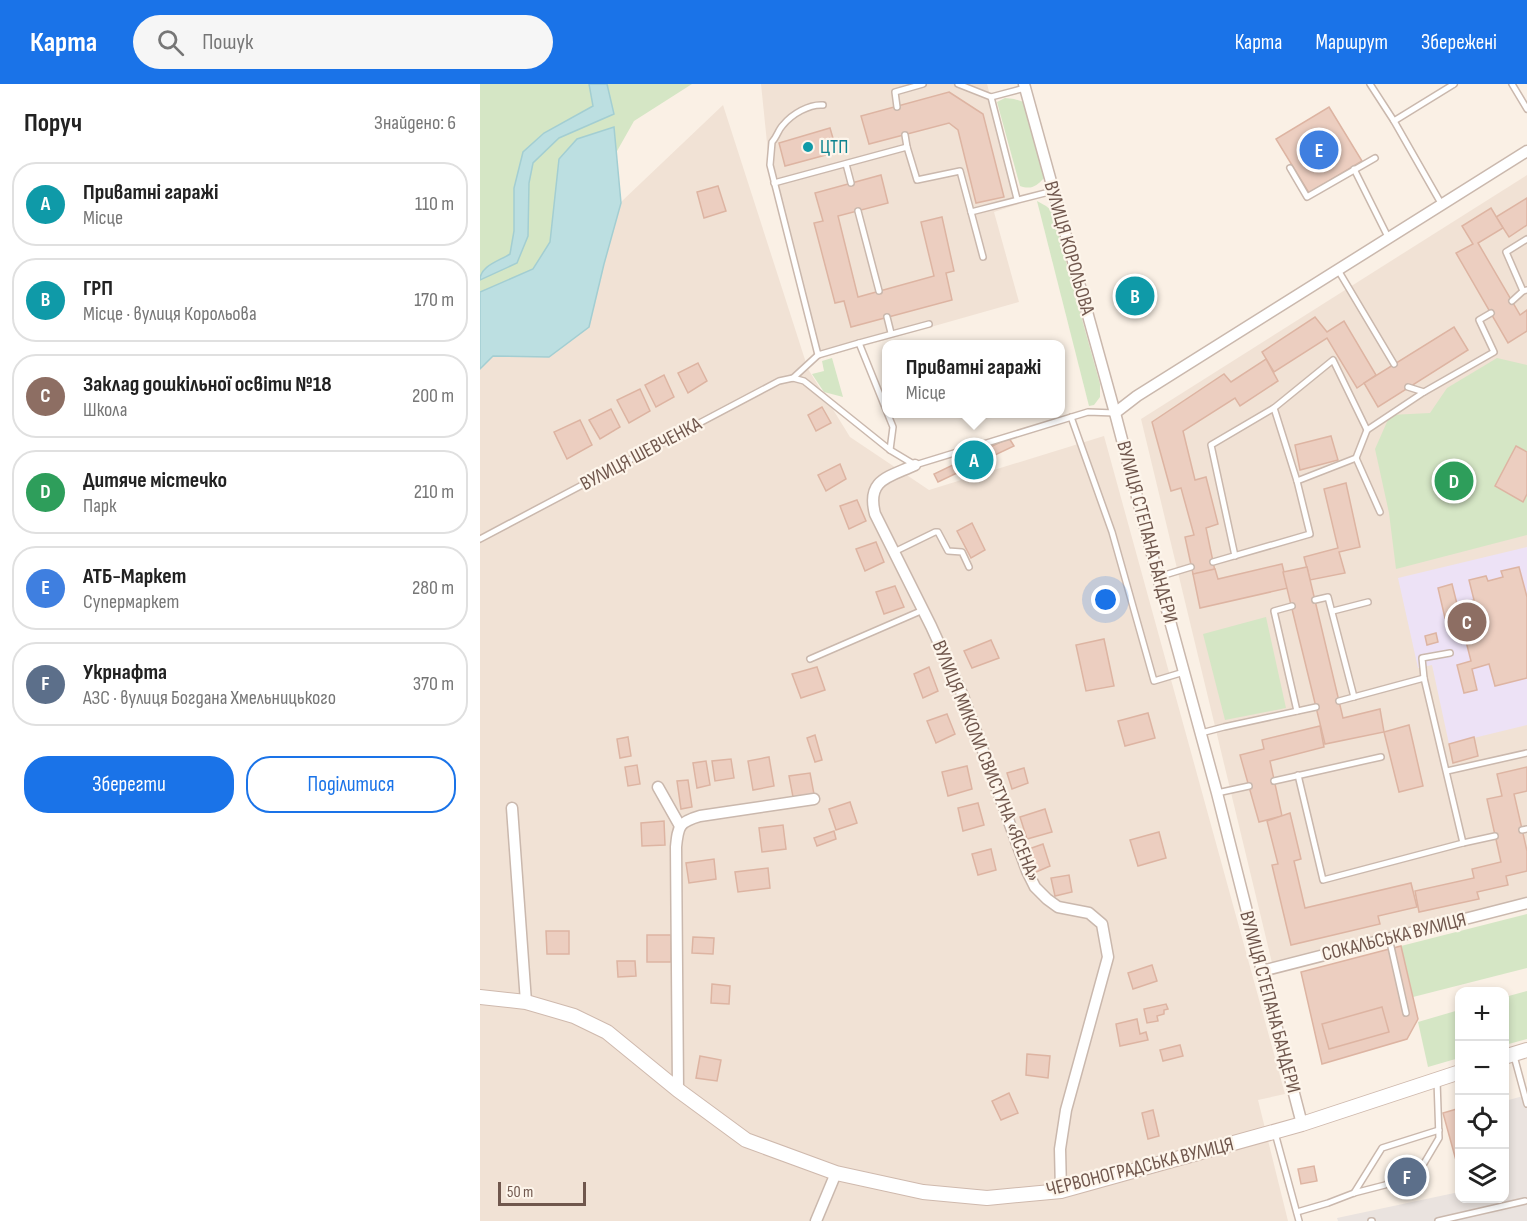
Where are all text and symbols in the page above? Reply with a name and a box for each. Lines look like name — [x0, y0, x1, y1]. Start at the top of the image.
search box — [133, 15, 553, 69]
text: Карта — [30, 26, 97, 59]
icon: search — [154, 26, 187, 59]
text: Пошук — [202, 29, 253, 56]
text: Карта — [1235, 30, 1282, 55]
text: Маршрут — [1315, 30, 1388, 55]
text: Збережені — [1421, 30, 1497, 55]
text: Поруч — [24, 108, 82, 139]
text: Знайдено: 6 — [374, 111, 456, 135]
pin: E — [1300, 128, 1338, 172]
place label: ЦТП — [820, 135, 848, 159]
marker: ЦТП — [801, 140, 815, 154]
street label: ВУЛИЦЯ КОРОЛЬОВА — [1038, 178, 1100, 318]
text: Приватні гаражі — [83, 179, 218, 206]
text: A — [41, 192, 50, 216]
text: 110 m — [415, 192, 454, 216]
text: Місце — [83, 206, 123, 230]
pin: B — [1116, 274, 1154, 318]
text: ГРП — [83, 275, 113, 302]
text: B — [41, 288, 50, 312]
text: 170 m — [414, 288, 454, 312]
text: Місце · вулиця Корольова — [83, 302, 257, 326]
popup — [882, 340, 1065, 418]
text: Приватні гаражі — [906, 354, 1041, 381]
text: Заклад дошкільної освіти №18 — [83, 371, 332, 398]
text: Місце — [906, 381, 946, 405]
text: C — [40, 384, 51, 408]
text: 200 m — [412, 384, 454, 408]
text: Школа — [83, 398, 127, 422]
street label: ВУЛИЦЯ ШЕВЧЕНКА — [576, 412, 706, 496]
pin: A — [954, 438, 994, 482]
street label: ВУЛИЦЯ СТЕПАНА БАНДЕРИ — [1111, 438, 1183, 626]
pin: D — [1434, 458, 1474, 504]
text: Дитяче містечко — [83, 467, 227, 494]
text: D — [40, 480, 51, 504]
text: 210 m — [414, 480, 454, 504]
text: Парк — [83, 494, 117, 518]
text: АТБ-Маркет — [83, 563, 186, 590]
text: E — [41, 576, 50, 600]
text: 280 m — [412, 576, 454, 600]
your location — [1091, 585, 1120, 614]
text: Супермаркет — [83, 590, 179, 614]
pin: C — [1448, 600, 1486, 644]
street label: ВУЛИЦЯ МИКОЛИ СВИСТУНА «ЯСЕНА» — [927, 637, 1045, 885]
text: Укрнафта — [83, 659, 167, 686]
text: F — [41, 672, 50, 696]
text: 370 m — [413, 672, 454, 696]
text: АЗС · вулиця Богдана Хмельницького — [83, 686, 336, 710]
button: Зберегти — [24, 756, 234, 813]
button: Поділитися — [246, 756, 456, 813]
street label: СОКАЛЬСЬКА ВУЛИЦЯ — [1319, 907, 1469, 967]
street label: ВУЛИЦЯ СТЕПАНА БАНДЕРИ — [1234, 908, 1306, 1096]
map controls — [1455, 987, 1509, 1203]
button: + — [1455, 987, 1509, 1041]
button: − — [1455, 1041, 1509, 1095]
button: locate — [1455, 1095, 1509, 1149]
street label: ЧЕРВОНОГРАДСЬКА ВУЛИЦЯ — [1044, 1132, 1236, 1202]
button: layers — [1455, 1149, 1509, 1203]
pin: F — [1388, 1154, 1426, 1200]
scale bar — [498, 1179, 586, 1206]
text: 50 m — [507, 1183, 533, 1202]

